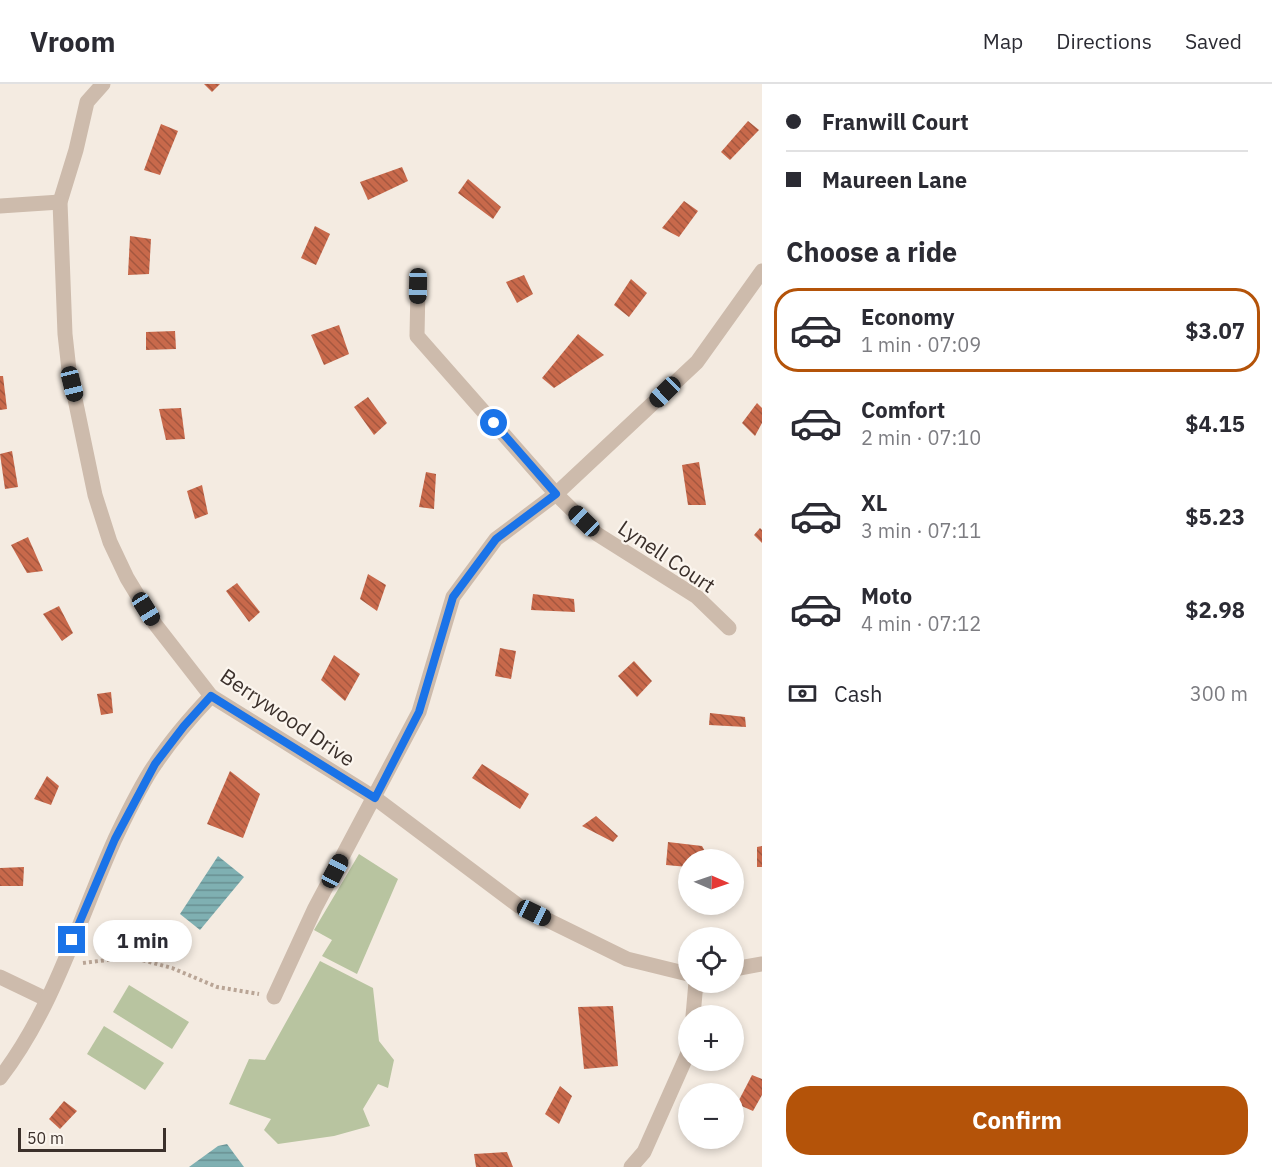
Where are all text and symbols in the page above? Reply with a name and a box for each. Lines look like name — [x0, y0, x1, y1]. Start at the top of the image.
text: Vroom — [30, 23, 115, 60]
text: Map — [983, 27, 1023, 55]
text: Directions — [1056, 27, 1152, 55]
text: Saved — [1185, 27, 1242, 55]
text: Franwill Court — [822, 107, 969, 136]
text: Maureen Lane — [822, 165, 967, 194]
text: Choose a ride — [786, 234, 957, 269]
car — [409, 268, 427, 304]
text: Economy — [861, 302, 955, 331]
icon: car — [789, 303, 843, 357]
text: $3.07 — [1185, 316, 1245, 345]
text: 1 min · 07:09 — [861, 331, 981, 358]
car — [59, 364, 85, 404]
car — [646, 373, 684, 411]
text: Comfort — [861, 395, 945, 424]
icon: car — [789, 396, 843, 450]
route start — [480, 409, 507, 436]
text: $4.15 — [1185, 409, 1245, 438]
text: 2 min · 07:10 — [861, 424, 981, 451]
text: XL — [861, 488, 887, 517]
icon: car — [789, 489, 843, 543]
car — [565, 502, 603, 540]
text: $5.23 — [1185, 502, 1245, 531]
street label: Lynell Court — [613, 513, 721, 599]
text: 3 min · 07:11 — [861, 517, 981, 544]
text: Moto — [861, 581, 912, 610]
icon: car — [789, 582, 843, 636]
car — [129, 589, 163, 629]
text: $2.98 — [1185, 595, 1245, 624]
text: 4 min · 07:12 — [861, 610, 981, 637]
street label: Berrywood Drive — [215, 662, 361, 772]
icon: cash — [786, 677, 819, 710]
text: Cash — [834, 679, 883, 708]
text: 300 m — [1190, 680, 1248, 707]
north arrow — [678, 849, 744, 915]
map controls — [678, 849, 744, 1149]
car — [319, 851, 351, 891]
car — [514, 897, 554, 929]
callout: 1 min — [93, 919, 192, 961]
route end — [58, 926, 85, 953]
text: 1 min — [116, 927, 169, 954]
button: locate — [678, 927, 744, 993]
button: + — [678, 1005, 744, 1071]
button: − — [678, 1083, 744, 1149]
button: Confirm — [786, 1086, 1248, 1155]
scale bar — [18, 1125, 166, 1152]
text: 50 m — [27, 1128, 64, 1148]

